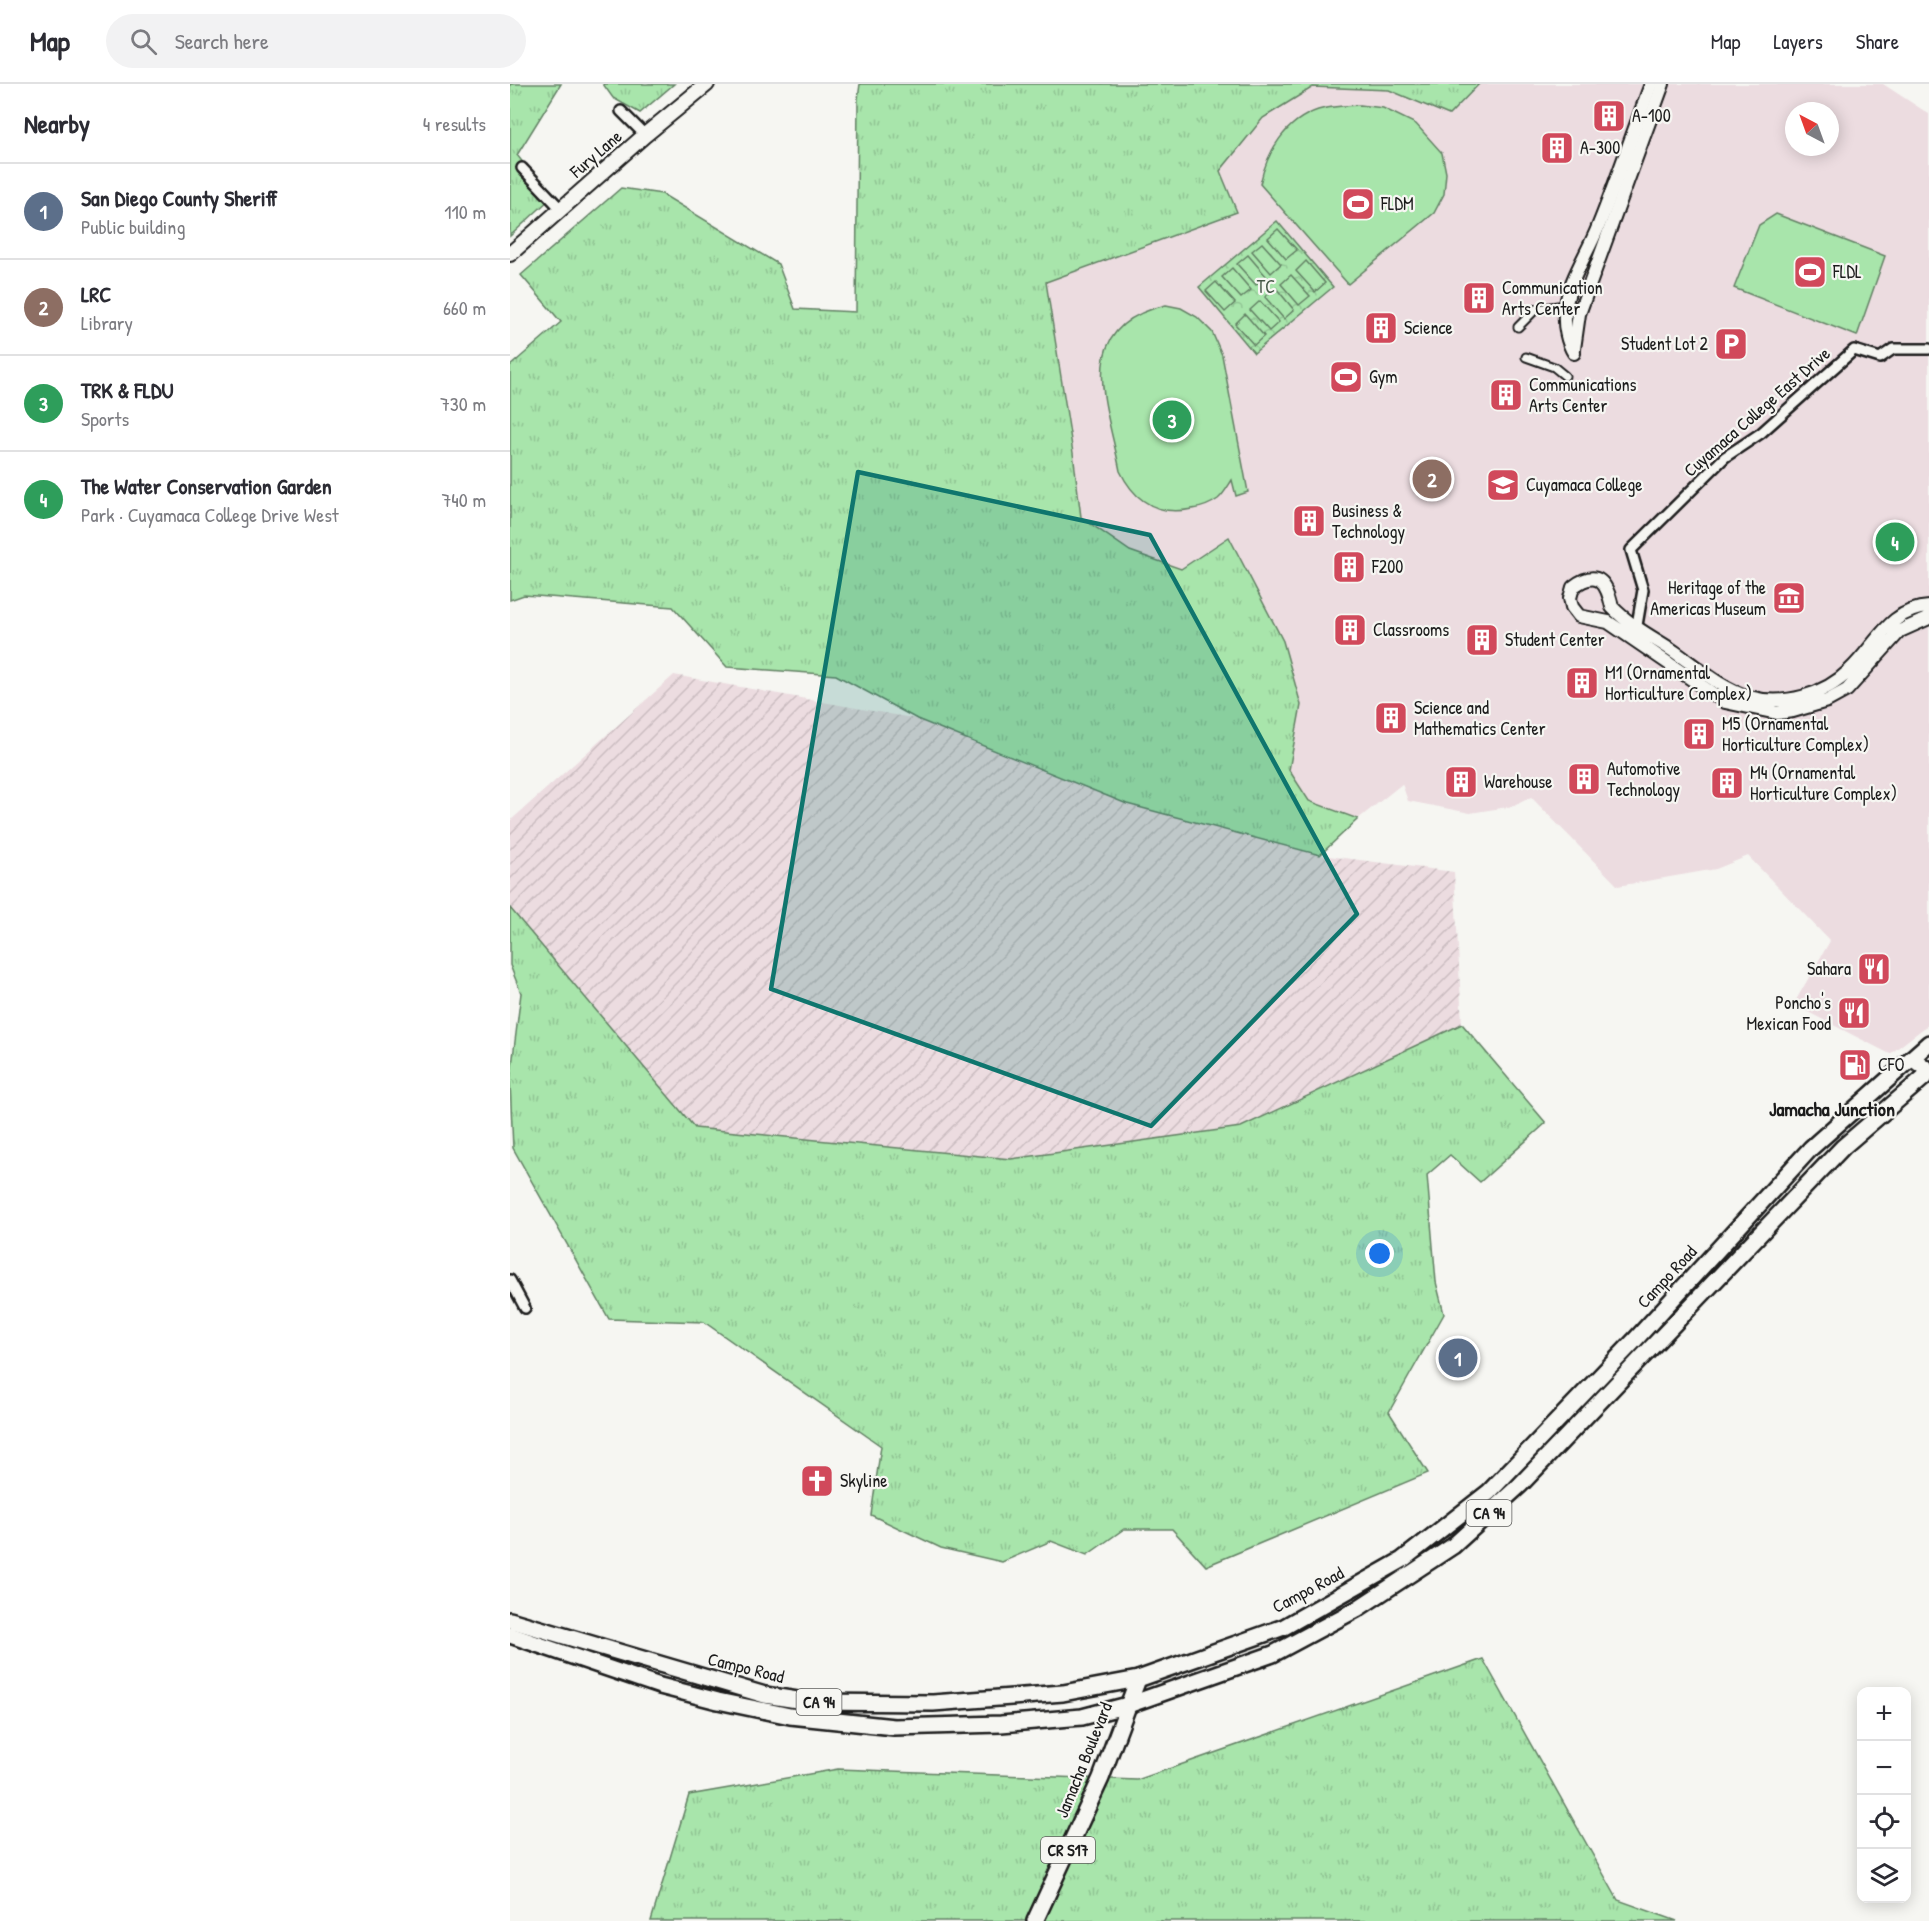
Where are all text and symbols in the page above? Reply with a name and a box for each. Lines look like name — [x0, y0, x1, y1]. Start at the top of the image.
search box — [106, 14, 526, 68]
text: Map — [30, 22, 70, 60]
icon: search — [127, 25, 160, 58]
text: Search here — [175, 26, 269, 56]
text: Map — [1711, 27, 1740, 56]
text: Layers — [1773, 27, 1823, 56]
text: Share — [1856, 27, 1899, 56]
building icon: A-100 — [1591, 98, 1627, 134]
north arrow — [1785, 102, 1839, 156]
place label: A-100 — [1632, 103, 1671, 128]
text: Nearby — [24, 106, 90, 141]
text: 4 results — [423, 110, 486, 137]
street label: Fury Lane — [563, 124, 627, 184]
building icon: A-300 — [1539, 130, 1575, 166]
place label: A-300 — [1580, 135, 1620, 160]
text: San Diego County Sheriff — [81, 183, 277, 213]
sports icon: FLDM — [1340, 186, 1376, 222]
place label: FLDM — [1380, 191, 1414, 216]
text: 1 — [40, 198, 47, 225]
text: 110 m — [444, 198, 486, 225]
text: Public building — [81, 213, 185, 240]
sports icon: FLDL — [1792, 254, 1828, 290]
place label: FLDL — [1832, 259, 1862, 284]
park label: TC — [1257, 274, 1275, 299]
place label: Communication Arts Center — [1502, 275, 1603, 321]
text: LRC — [81, 279, 111, 309]
building icon: Communication Arts Center — [1461, 280, 1497, 316]
text: 2 — [39, 294, 48, 321]
text: 660 m — [443, 294, 486, 321]
text: Library — [81, 309, 133, 336]
building icon: Science — [1363, 310, 1399, 346]
place label: Science — [1404, 315, 1453, 340]
parking icon: Student Lot 2 — [1713, 326, 1749, 362]
place label: Student Lot 2 — [1621, 331, 1709, 356]
street label: Cuyamaca College East Drive — [1678, 341, 1835, 482]
sports icon: Gym — [1328, 359, 1364, 395]
place label: Gym — [1369, 364, 1398, 389]
place label: Communications Arts Center — [1529, 372, 1637, 418]
text: TRK & FLDU — [81, 375, 174, 405]
building icon: Communications Arts Center — [1488, 377, 1524, 413]
text: 3 — [39, 390, 48, 417]
text: 730 m — [440, 390, 486, 417]
pin: 3 — [1152, 398, 1192, 442]
text: Sports — [81, 405, 129, 432]
pin: 2 — [1412, 456, 1452, 502]
school or university icon: Cuyamaca College — [1485, 467, 1521, 503]
text: The Water Conservation Garden — [81, 471, 332, 501]
place label: Cuyamaca College — [1526, 472, 1642, 497]
text: 4 — [40, 486, 47, 513]
text: 740 m — [441, 486, 486, 513]
place label: Business & Technology — [1332, 498, 1406, 544]
text: Park · Cuyamaca College Drive West — [81, 501, 339, 528]
building icon: Business & Technology — [1291, 503, 1327, 539]
pin: 4 — [1876, 520, 1914, 564]
building icon: F200 — [1331, 549, 1367, 585]
place label: F200 — [1371, 554, 1403, 579]
place label: Heritage of the Americas Museum — [1650, 575, 1766, 621]
museum icon: Heritage of the Americas Museum — [1771, 580, 1807, 616]
building icon: Classrooms — [1332, 612, 1368, 648]
place label: Classrooms — [1373, 617, 1449, 642]
building icon: Student Center — [1464, 622, 1500, 658]
place label: Student Center — [1505, 627, 1605, 652]
place label: M1 (Ornamental Horticulture Complex) — [1605, 660, 1752, 706]
building icon: M1 (Ornamental Horticulture Complex) — [1564, 665, 1600, 701]
place label: Science and Mathematics Center — [1414, 695, 1546, 741]
building icon: Science and Mathematics Center — [1373, 700, 1409, 736]
place label: M5 (Ornamental Horticulture Complex) — [1722, 711, 1869, 757]
building icon: M5 (Ornamental Horticulture Complex) — [1681, 716, 1717, 752]
place label: Automotive Technology — [1607, 756, 1681, 802]
place label: M4 (Ornamental Horticulture Complex) — [1750, 760, 1897, 806]
building icon: Automotive Technology — [1566, 761, 1602, 797]
building icon: Warehouse — [1443, 764, 1479, 800]
building icon: M4 (Ornamental Horticulture Complex) — [1709, 765, 1745, 801]
place label: Warehouse — [1484, 769, 1552, 794]
restaurant icon: Sahara — [1856, 951, 1892, 987]
place label: Sahara — [1807, 956, 1851, 981]
place label: Poncho's Mexican Food — [1746, 990, 1831, 1036]
restaurant icon: Poncho's Mexican Food — [1836, 995, 1872, 1031]
fuel station icon: CFO — [1837, 1047, 1873, 1083]
place label: CFO — [1878, 1052, 1905, 1077]
district label: Jamacha Junction — [1769, 1095, 1895, 1122]
your location — [1365, 1239, 1394, 1268]
street label: Campo Road — [1631, 1240, 1702, 1314]
pin: 1 — [1438, 1336, 1478, 1380]
church icon: Skyline — [799, 1463, 835, 1499]
place label: Skyline — [840, 1468, 887, 1493]
road number: CA 94 — [1466, 1500, 1512, 1526]
street label: Campo Road — [1268, 1560, 1348, 1619]
street label: Campo Road — [705, 1646, 787, 1689]
map controls — [1857, 1687, 1911, 1903]
button: + — [1857, 1687, 1911, 1741]
road number: CA 94 — [796, 1689, 842, 1715]
street label: Jamacha Boulevard — [1049, 1698, 1118, 1821]
button: − — [1857, 1741, 1911, 1795]
button: locate — [1857, 1795, 1911, 1849]
road number: CR S17 — [1041, 1837, 1095, 1863]
button: layers — [1857, 1849, 1911, 1903]

